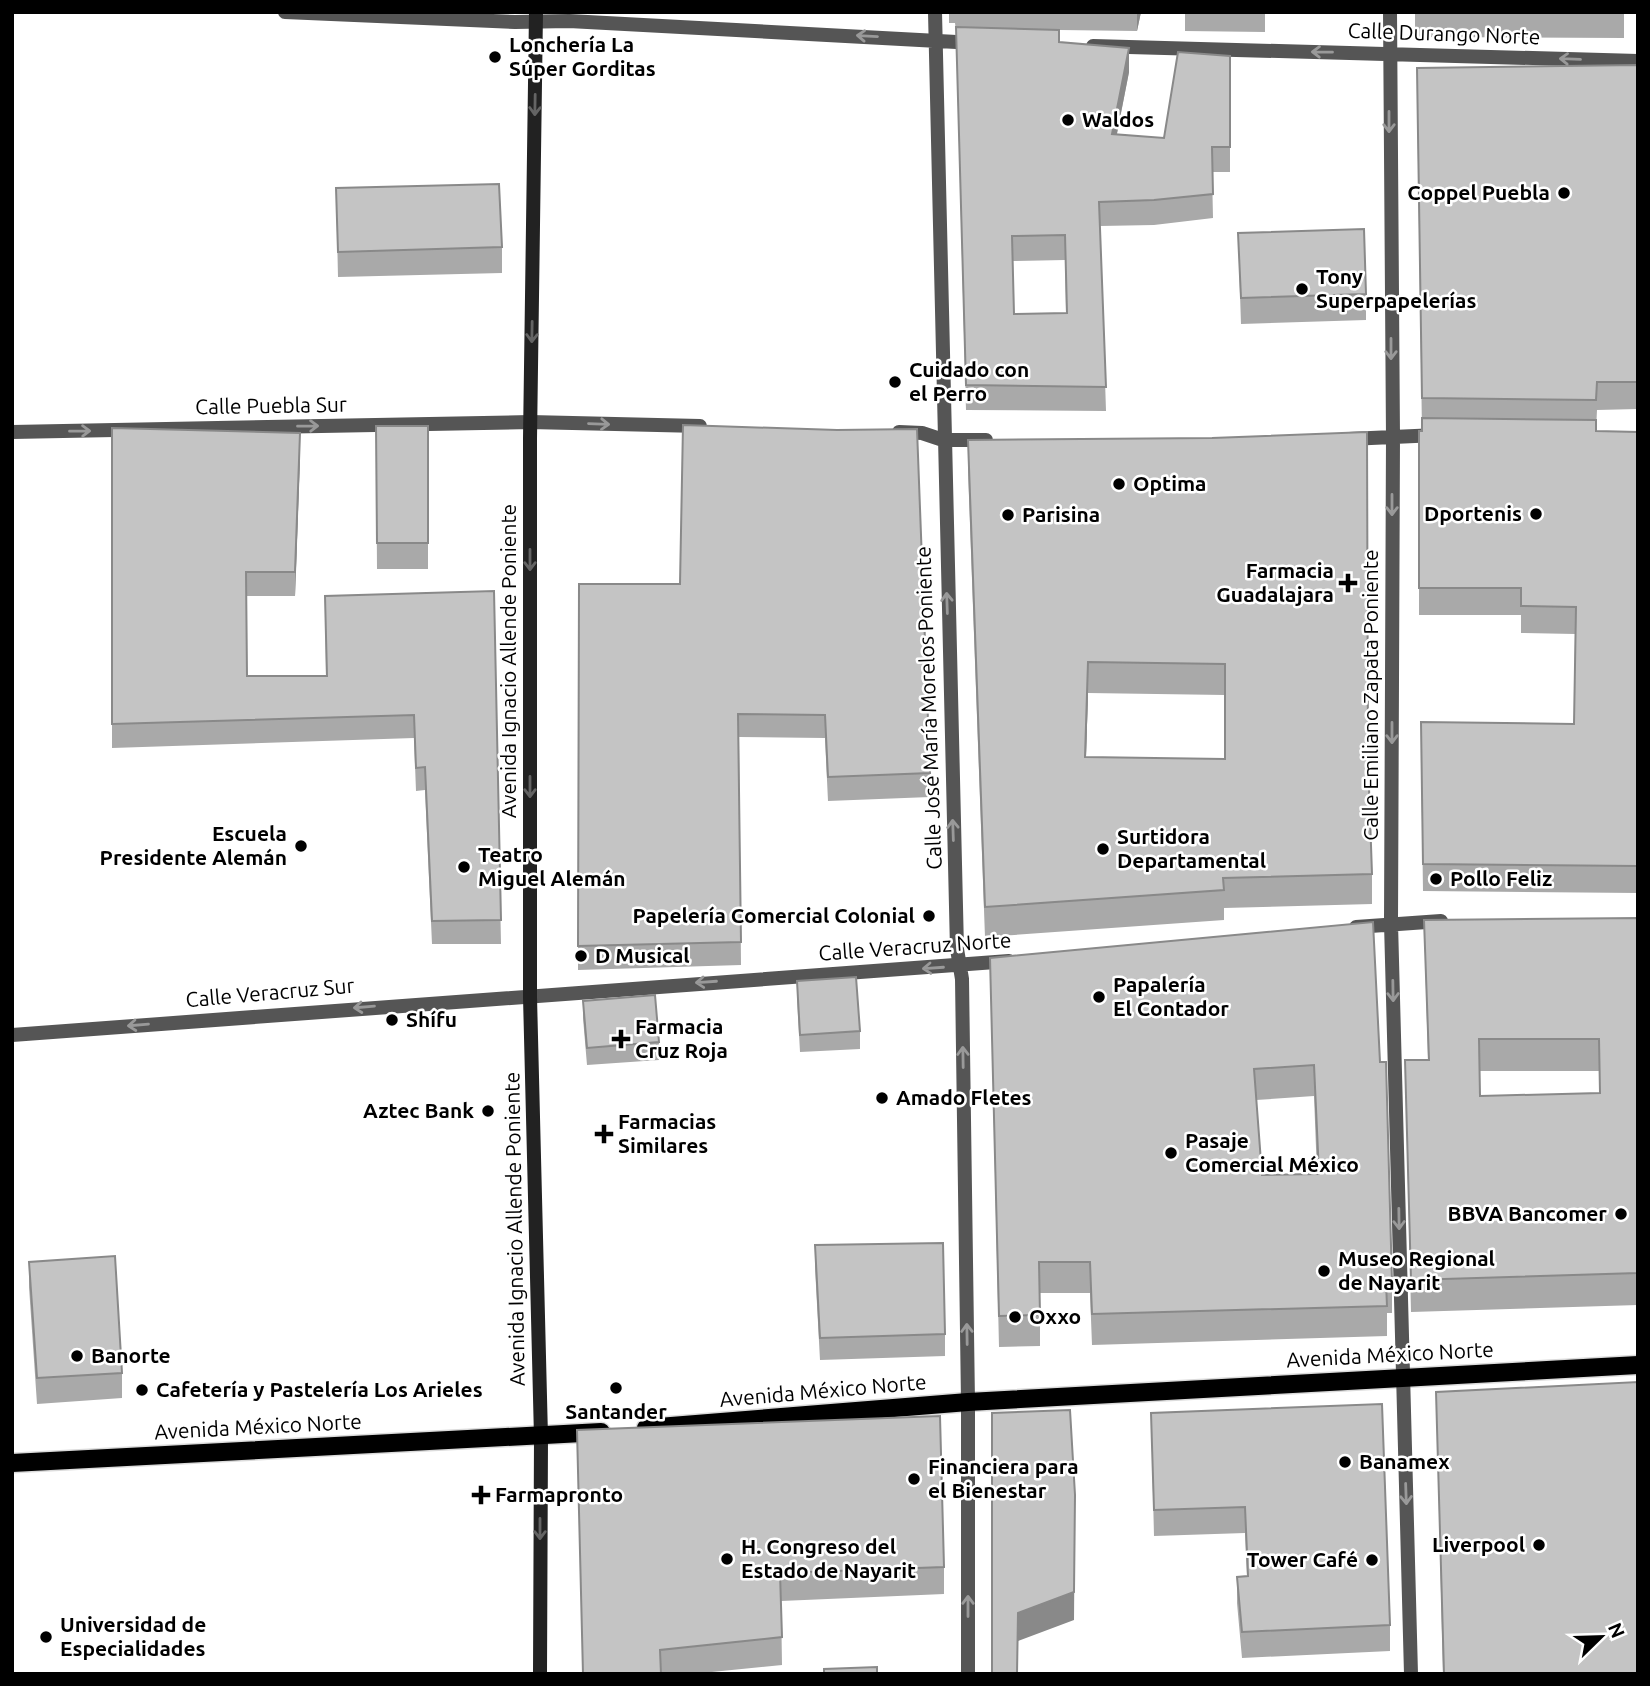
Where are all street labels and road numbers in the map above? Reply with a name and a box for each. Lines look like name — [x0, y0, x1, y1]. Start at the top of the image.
street label: Calle Durango Norte — [1347, 18, 1541, 48]
street label: Calle Puebla Sur — [195, 392, 347, 418]
street label: Avenida Ignacio Allende Poniente — [496, 504, 520, 818]
street label: Calle José María Morelos Poniente — [910, 546, 946, 870]
street label: Calle Emiliano Zapata Poniente — [1358, 549, 1382, 841]
street label: Calle Veracruz Norte — [818, 927, 1012, 965]
street label: Calle Veracruz Sur — [185, 973, 355, 1011]
street label: Avenida Ignacio Allende Poniente — [499, 1072, 529, 1386]
street label: Avenida México Norte — [1286, 1337, 1494, 1371]
street label: Avenida México Norte — [718, 1369, 927, 1411]
street label: Avenida México Norte — [154, 1409, 362, 1443]

